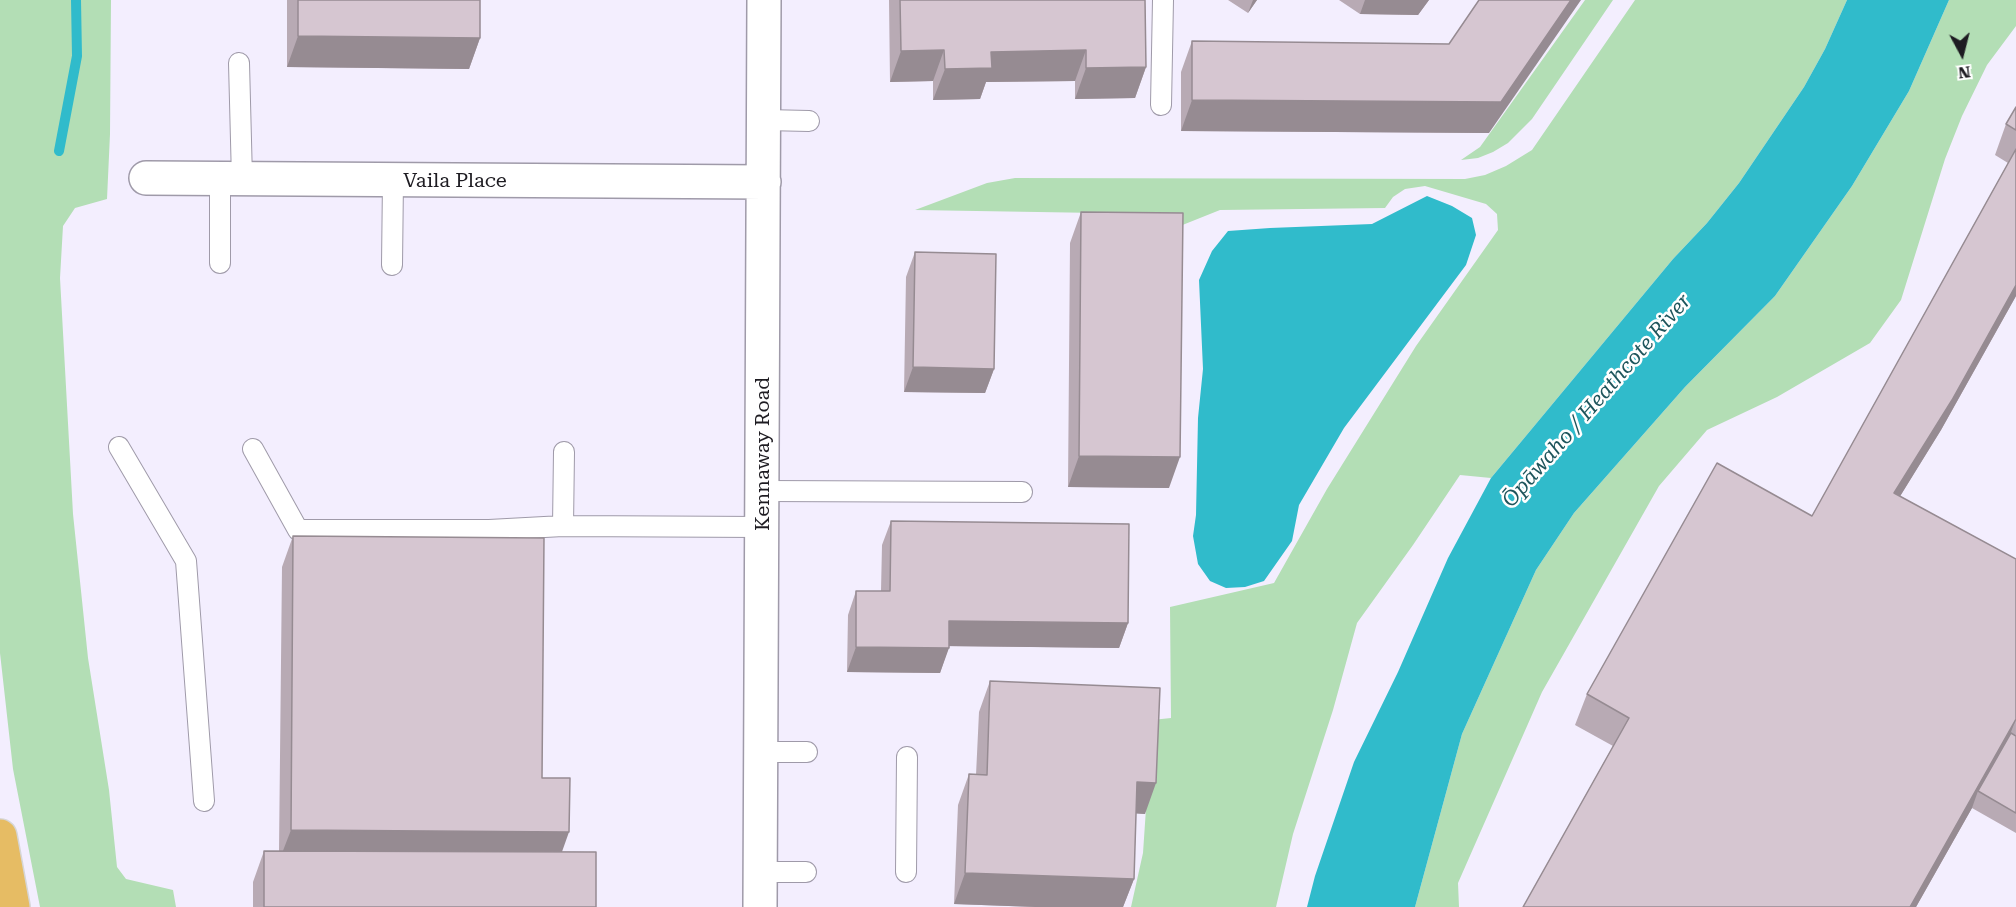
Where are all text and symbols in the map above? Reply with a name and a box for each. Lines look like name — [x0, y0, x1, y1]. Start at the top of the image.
north arrow — [1932, 24, 1992, 84]
text: N — [1957, 62, 1972, 83]
street label: Vaila Place — [403, 169, 507, 193]
water label: Ōpāwaho / Heathcote River — [1497, 289, 1697, 513]
street label: Kennaway Road — [751, 377, 775, 531]

